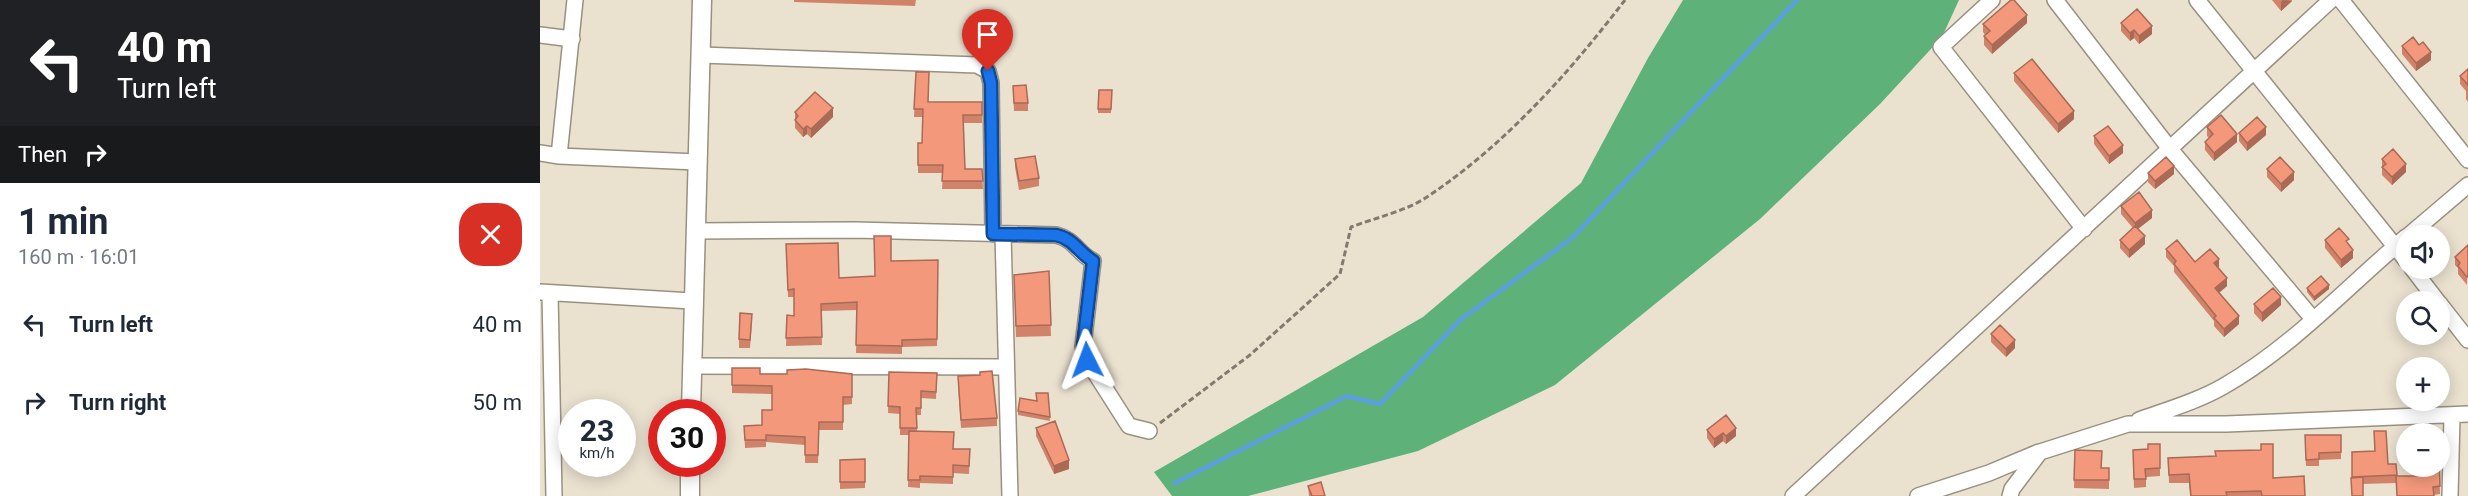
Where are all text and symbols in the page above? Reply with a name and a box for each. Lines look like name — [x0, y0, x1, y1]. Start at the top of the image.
pin — [962, 9, 1013, 71]
icon: arrive — [971, 18, 1004, 51]
text: 40 m — [117, 23, 212, 72]
icon: left — [18, 24, 96, 102]
text: Turn left — [117, 73, 217, 105]
icon: right — [79, 138, 112, 171]
text: Then — [18, 142, 67, 167]
text: 1 min — [18, 201, 109, 243]
button: close — [459, 203, 522, 266]
map controls — [2396, 225, 2450, 477]
button: sound — [2396, 225, 2450, 279]
text: 160 m · 16:01 — [18, 245, 139, 269]
button: search — [2396, 291, 2450, 345]
icon: left — [18, 308, 51, 341]
text: Turn left — [69, 312, 153, 337]
text: 40 m — [473, 312, 522, 337]
position arrow — [1055, 328, 1119, 392]
button: + — [2396, 357, 2450, 411]
icon: right — [18, 386, 51, 419]
text: Turn right — [69, 390, 166, 415]
text: 50 m — [473, 390, 522, 415]
speed limit sign: 30 — [648, 399, 726, 477]
text: 23 — [580, 413, 614, 448]
button: − — [2396, 423, 2450, 477]
text: km/h — [579, 444, 615, 462]

